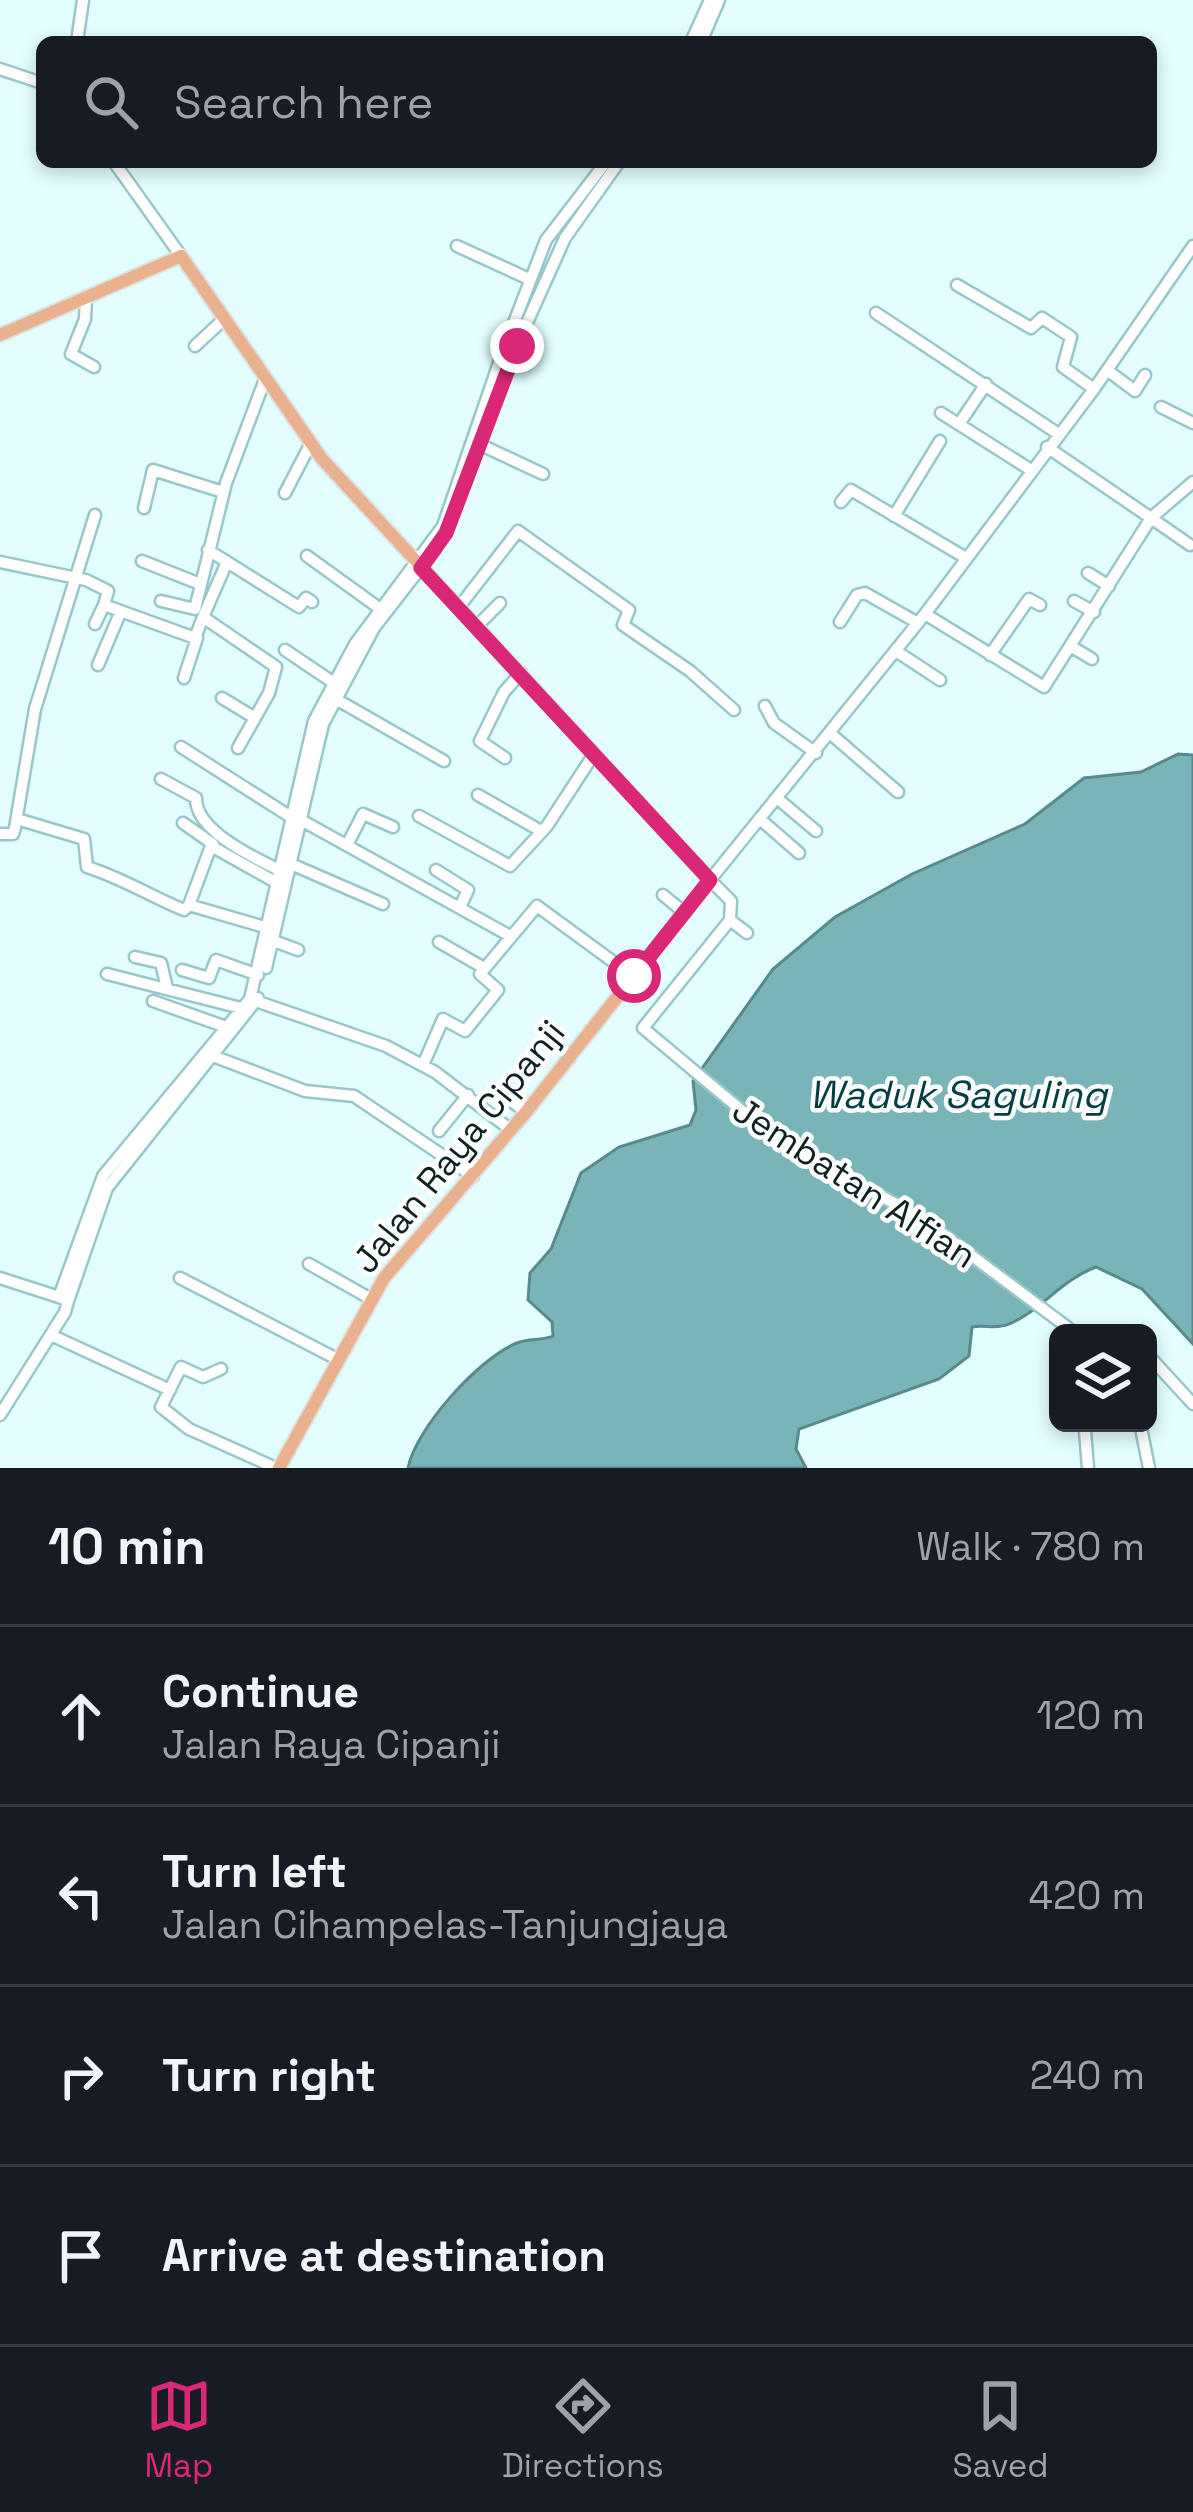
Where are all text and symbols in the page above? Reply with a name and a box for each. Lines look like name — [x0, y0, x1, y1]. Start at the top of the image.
search box — [36, 36, 1157, 168]
icon: search — [78, 69, 144, 135]
text: Search here — [174, 74, 433, 131]
route end — [490, 319, 544, 373]
route start — [607, 949, 661, 1003]
street label: Jalan Raya Cipanji — [343, 1011, 575, 1283]
water label: Waduk Saguling — [809, 1070, 1109, 1119]
street label: Jembatan Alfian — [724, 1087, 985, 1279]
map controls — [1049, 1324, 1157, 1432]
button: layers — [1049, 1324, 1157, 1432]
text: 10 min — [48, 1514, 206, 1579]
text: Walk · 780 m — [916, 1522, 1145, 1571]
text: Continue — [162, 1663, 359, 1720]
icon: ahead — [48, 1683, 114, 1749]
text: 120 m — [1037, 1691, 1145, 1740]
text: Jalan Raya Cipanji — [162, 1720, 501, 1769]
text: Turn left — [162, 1843, 347, 1900]
icon: left — [48, 1863, 114, 1929]
text: 420 m — [1029, 1871, 1145, 1920]
text: Jalan Cihampelas-Tanjungjaya — [162, 1900, 728, 1949]
icon: right — [48, 2043, 114, 2109]
text: Turn right — [162, 2047, 376, 2104]
text: 240 m — [1030, 2051, 1145, 2100]
icon: arrive — [48, 2223, 114, 2289]
text: Arrive at destination — [162, 2227, 606, 2284]
tab: Map — [144, 2373, 213, 2487]
tab: Directions — [502, 2373, 664, 2487]
tab: Saved — [952, 2373, 1049, 2487]

